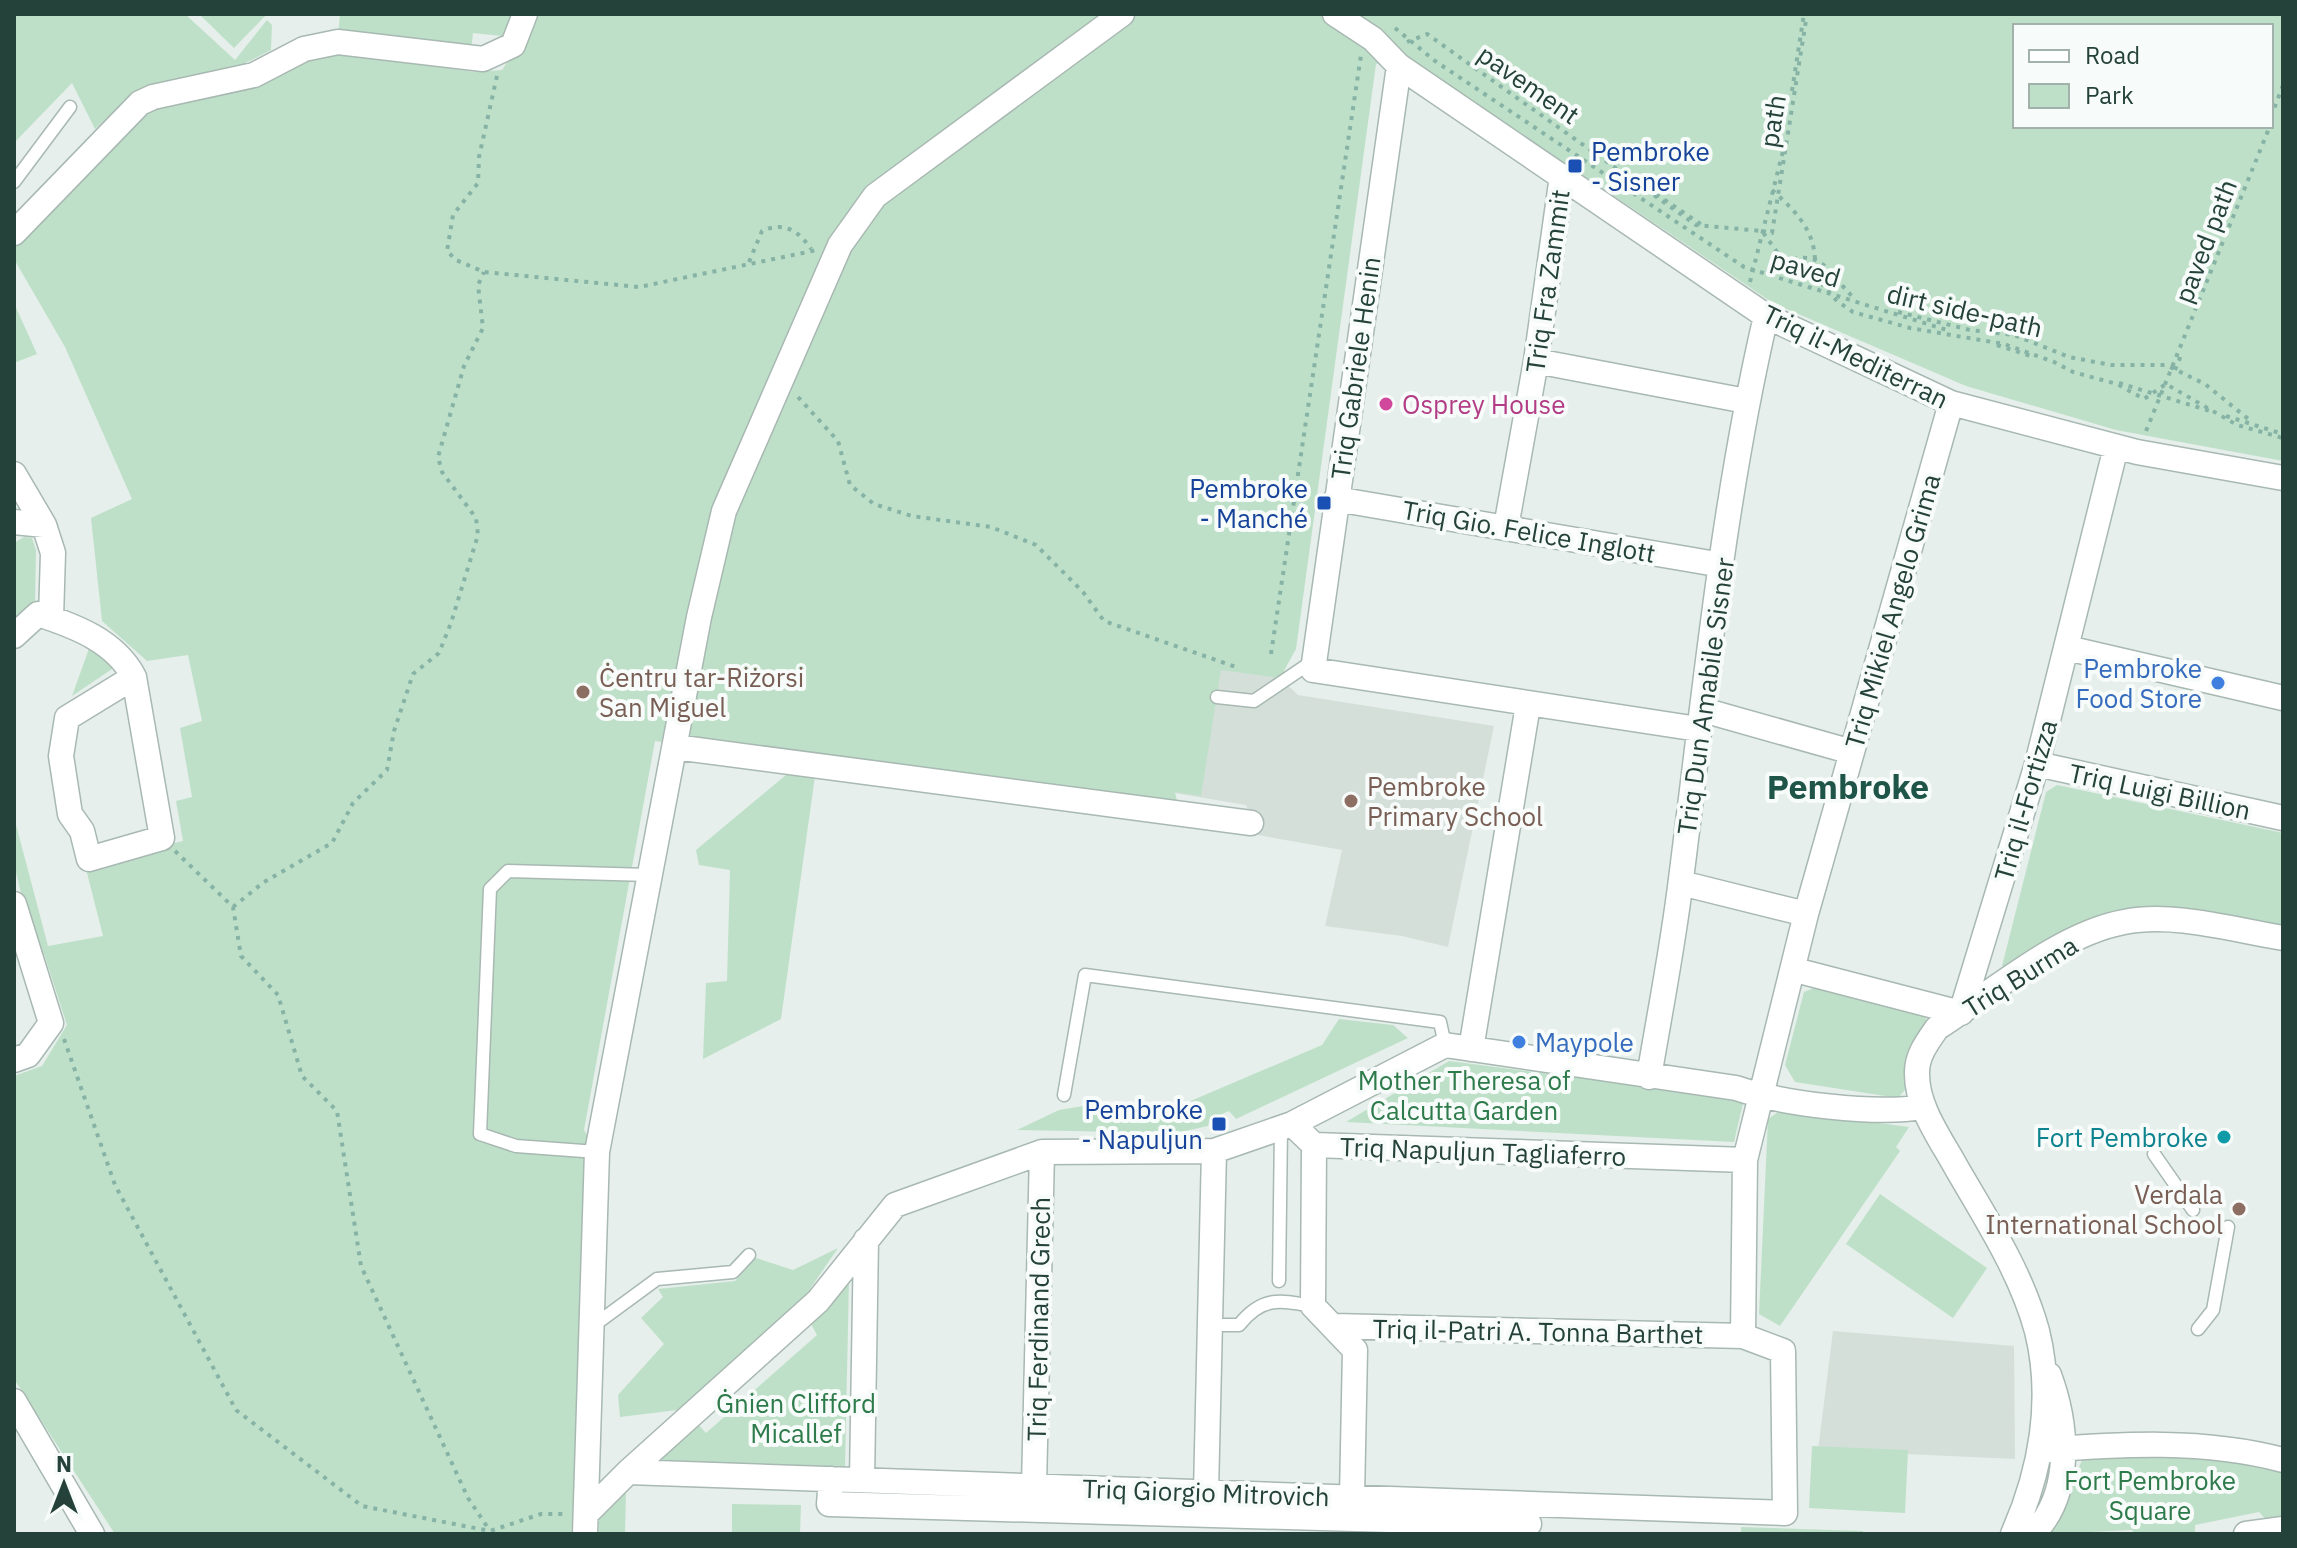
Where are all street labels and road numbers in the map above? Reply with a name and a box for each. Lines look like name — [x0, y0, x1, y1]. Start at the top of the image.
street label: pavement — [1472, 37, 1586, 131]
street label: path — [1751, 92, 1793, 150]
street label: paved path — [2166, 174, 2244, 308]
street label: Triq Fra Zammit — [1517, 187, 1577, 375]
street label: paved — [1767, 241, 1845, 295]
street label: Triq Gabriele Henin — [1323, 254, 1387, 482]
street label: dirt side-path — [1884, 276, 2046, 344]
street label: Triq il-Mediterran — [1758, 296, 1954, 416]
street label: Triq Mikiel Angelo Grima — [1837, 470, 1948, 752]
street label: Triq Gio. Felice Inglott — [1400, 492, 1658, 570]
street label: Triq Dun Amabile Sisner — [1669, 555, 1741, 837]
street label: Triq il-Fortizza — [1986, 715, 2064, 885]
street label: Triq Luigi Billion — [2066, 755, 2254, 827]
street label: Triq Burma — [1956, 927, 2084, 1025]
street label: Triq Napuljun Tagliaferro — [1339, 1129, 1627, 1173]
street label: Triq Ferdinand Grech — [1019, 1197, 1057, 1441]
street label: Triq il-Patri A. Tonna Barthet — [1372, 1311, 1704, 1351]
street label: Triq Giorgio Mitrovich — [1082, 1471, 1330, 1513]

